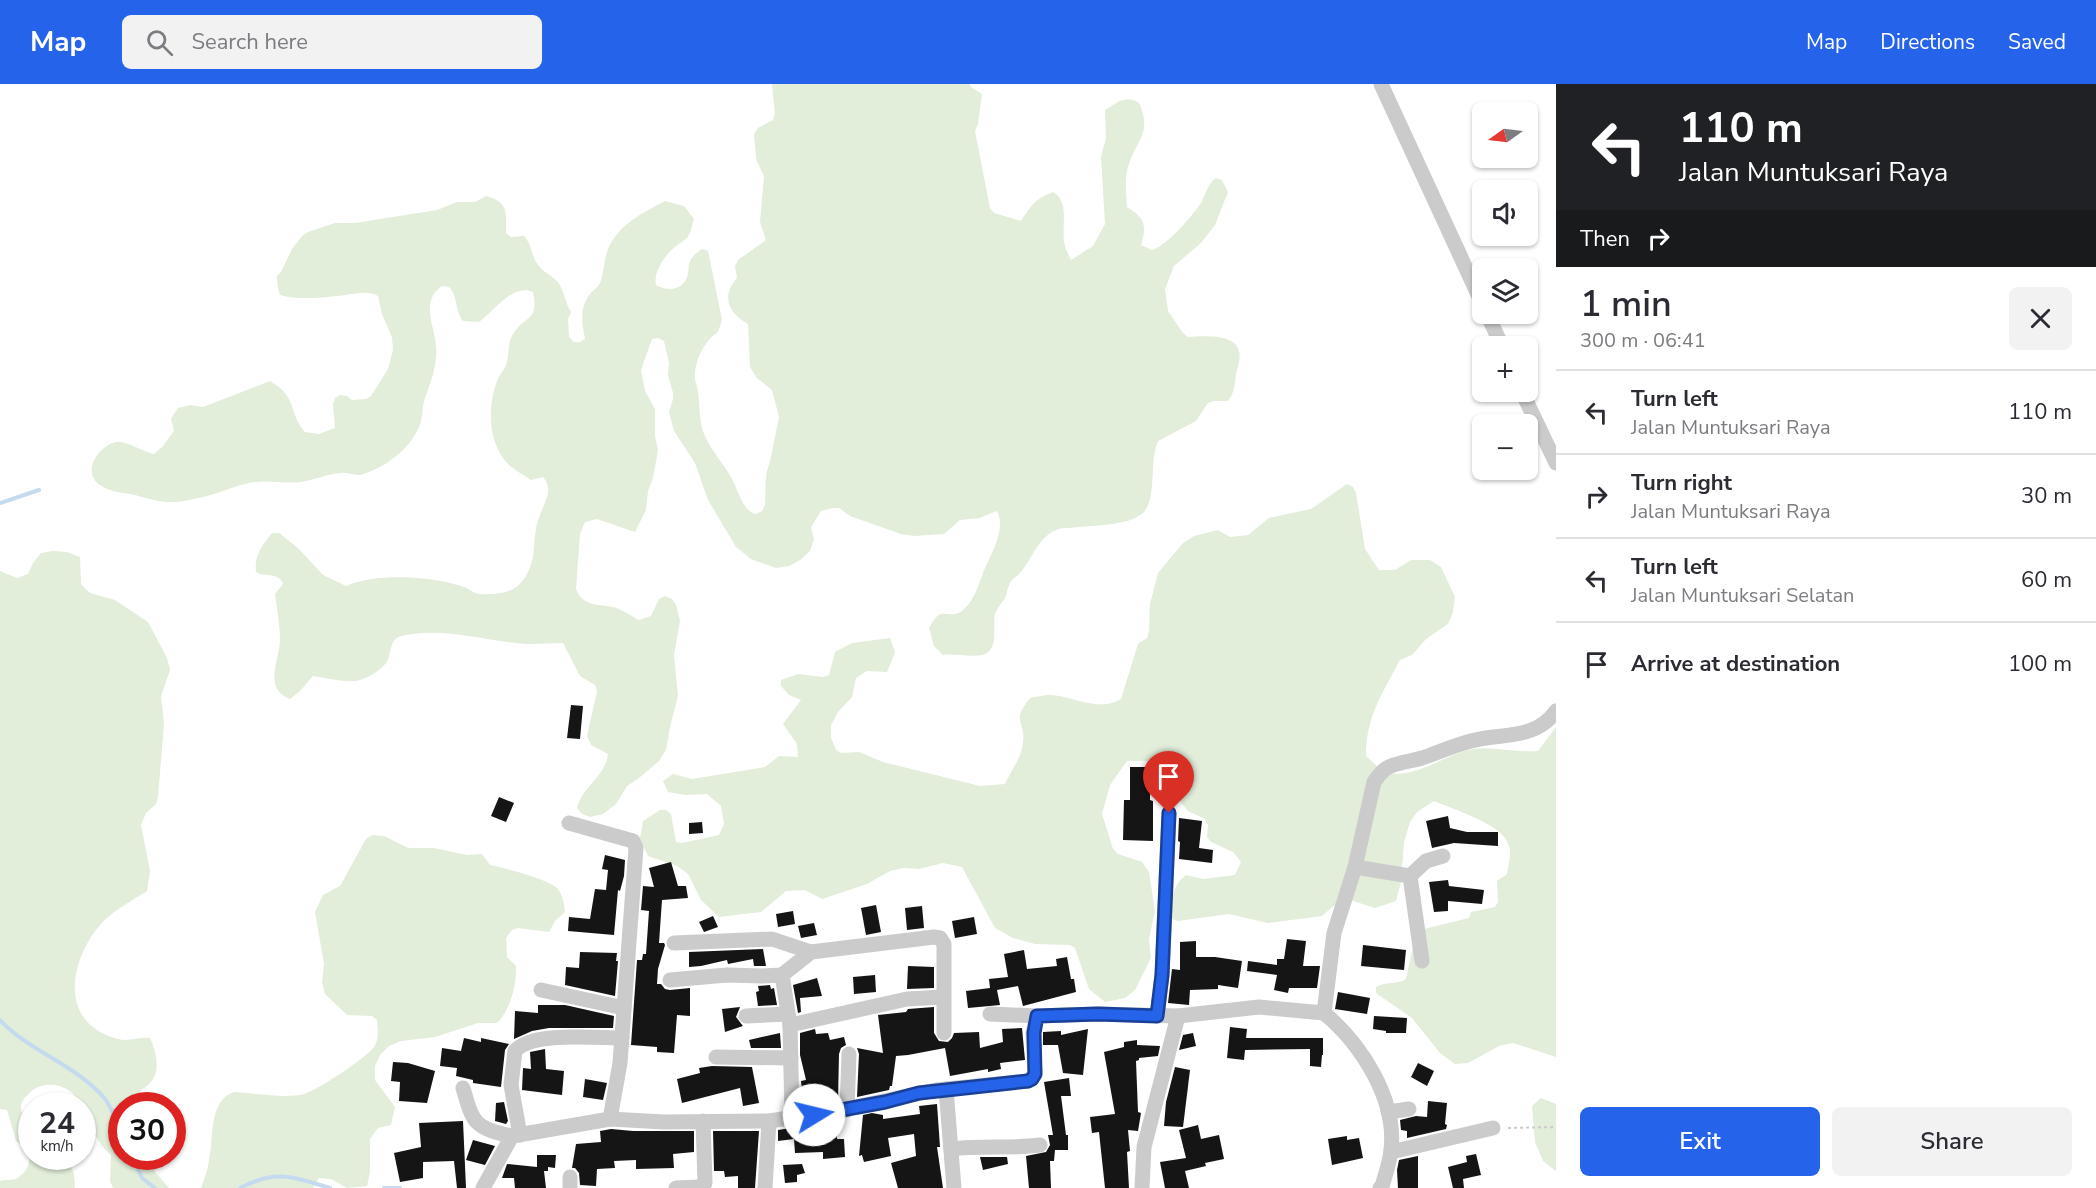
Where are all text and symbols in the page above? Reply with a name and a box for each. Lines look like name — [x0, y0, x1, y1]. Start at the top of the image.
search box — [122, 15, 542, 69]
text: Map — [30, 23, 86, 61]
icon: search — [143, 26, 176, 59]
text: Search here — [191, 27, 308, 57]
text: Map — [1806, 28, 1847, 56]
text: Directions — [1880, 28, 1975, 56]
text: Saved — [2008, 28, 2066, 56]
text: 110 m — [1679, 100, 1803, 157]
north arrow — [1472, 102, 1538, 168]
map controls — [1472, 102, 1538, 480]
icon: left — [1580, 108, 1658, 186]
text: Jalan Muntuksari Raya — [1679, 154, 1948, 191]
button: sound — [1472, 180, 1538, 246]
icon: right — [1642, 222, 1675, 255]
text: Then — [1580, 224, 1630, 254]
button: layers — [1472, 258, 1538, 324]
text: 1 min — [1580, 280, 1672, 329]
button: close — [2009, 287, 2072, 350]
text: 300 m · 06:41 — [1580, 327, 1706, 354]
button: + — [1472, 336, 1538, 402]
text: Turn left — [1631, 384, 1718, 414]
icon: left — [1580, 396, 1613, 429]
text: 110 m — [2008, 397, 2072, 427]
button: − — [1472, 414, 1538, 480]
text: Jalan Muntuksari Raya — [1631, 414, 1831, 441]
text: Turn right — [1631, 468, 1732, 498]
icon: right — [1580, 480, 1613, 513]
text: 30 m — [2021, 481, 2072, 511]
text: Jalan Muntuksari Raya — [1631, 498, 1831, 525]
text: Turn left — [1631, 552, 1718, 582]
icon: left — [1580, 564, 1613, 597]
text: 60 m — [2021, 565, 2072, 595]
text: Jalan Muntuksari Selatan — [1631, 582, 1854, 609]
icon: arrive — [1580, 648, 1613, 681]
text: Arrive at destination — [1631, 649, 1840, 679]
text: 100 m — [2008, 649, 2072, 679]
pin — [1143, 751, 1194, 813]
icon: arrive — [1152, 760, 1185, 793]
position arrow — [782, 1083, 846, 1147]
speed limit sign: 30 — [108, 1092, 186, 1170]
text: 24 — [39, 1103, 75, 1144]
button: Exit — [1580, 1107, 1820, 1176]
button: Share — [1832, 1107, 2072, 1176]
text: km/h — [40, 1136, 74, 1156]

